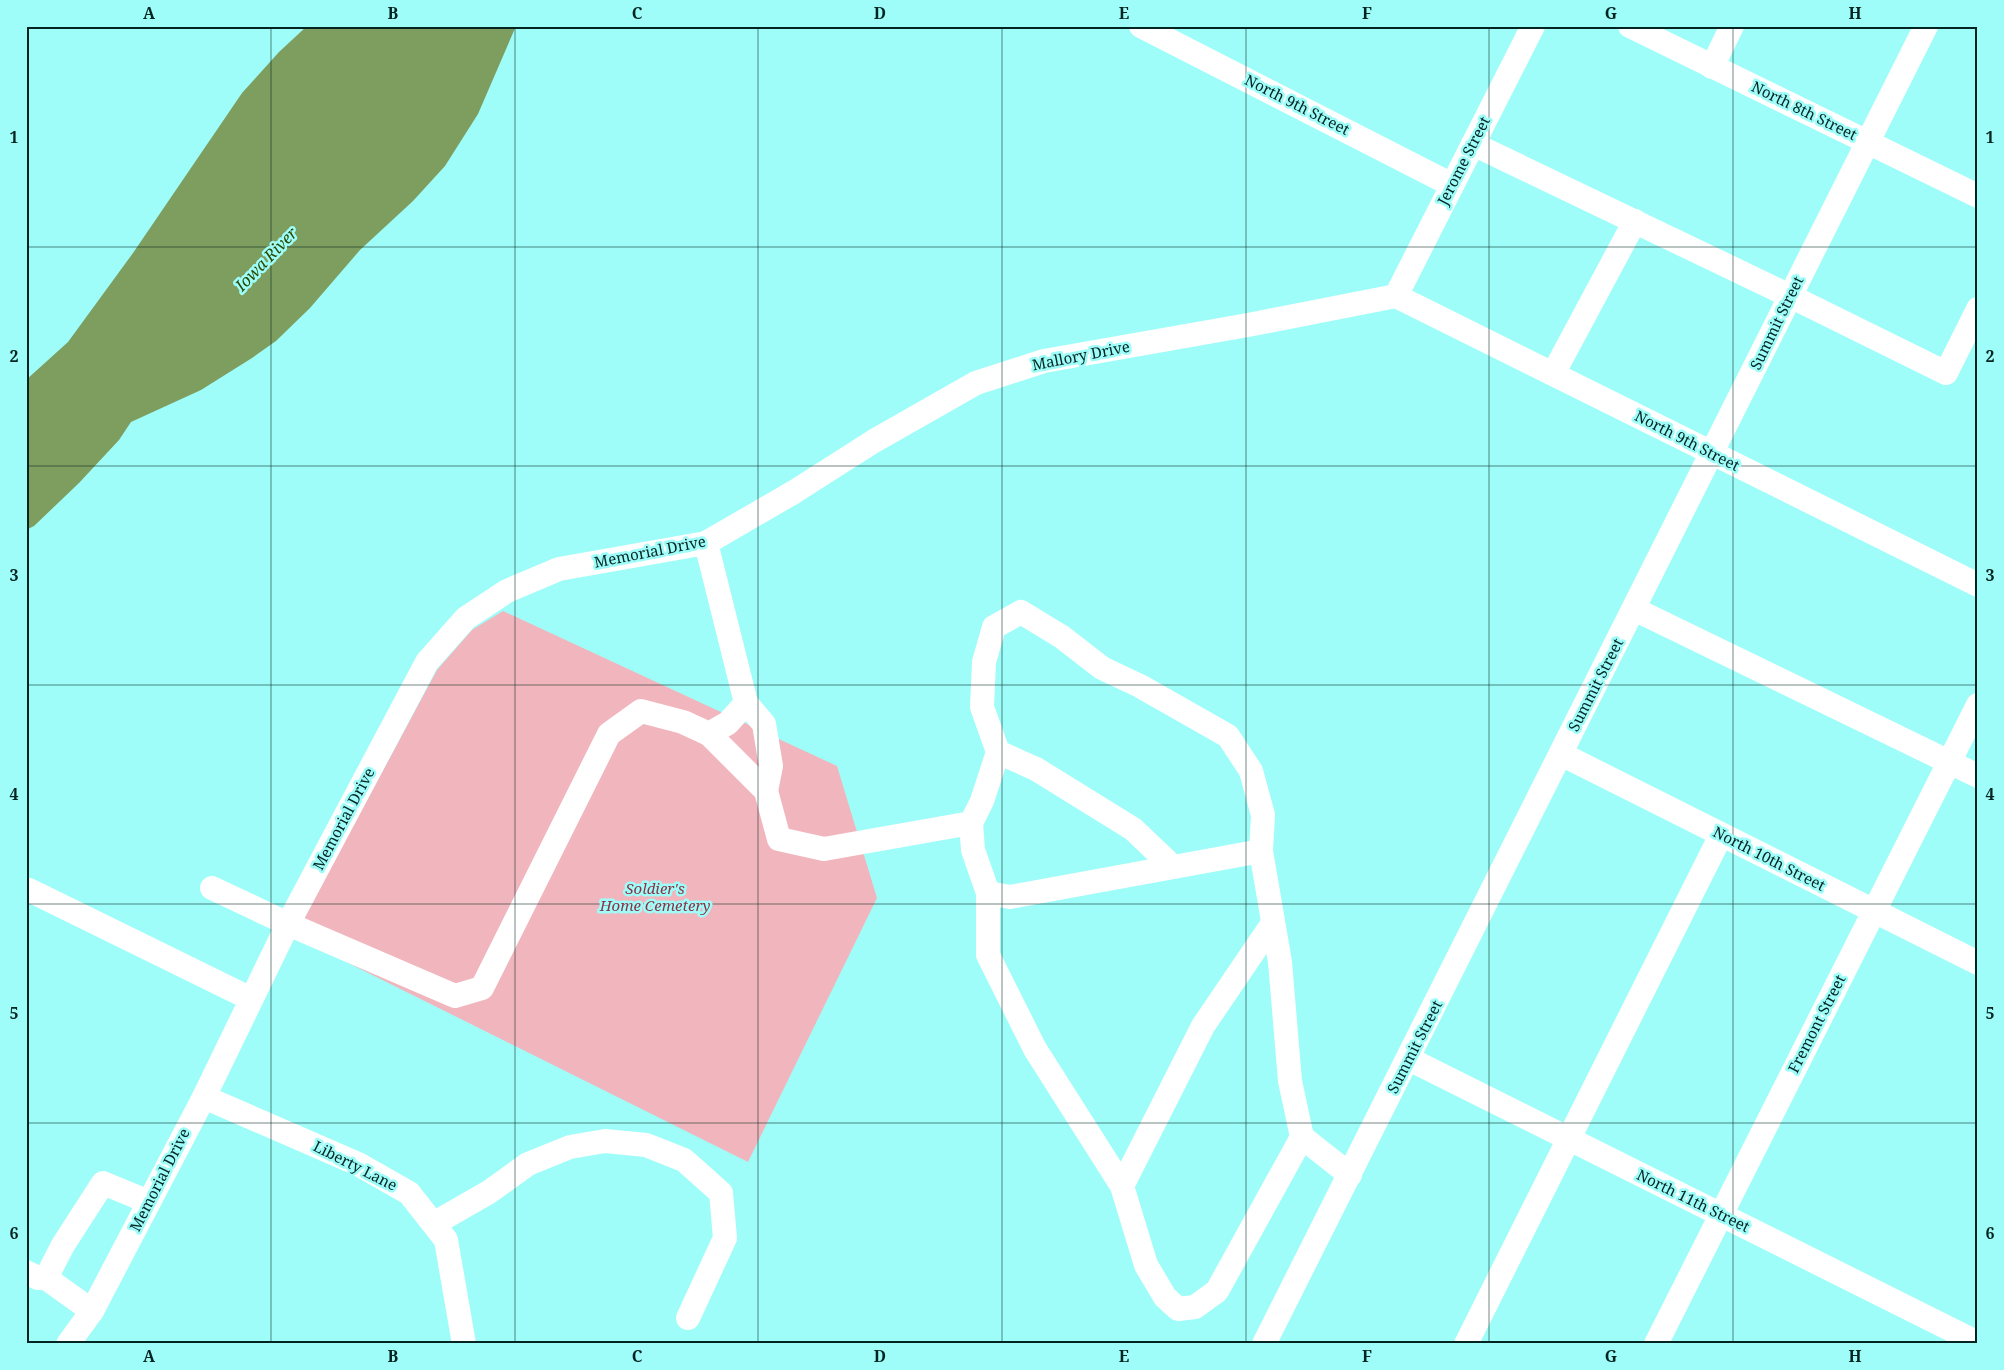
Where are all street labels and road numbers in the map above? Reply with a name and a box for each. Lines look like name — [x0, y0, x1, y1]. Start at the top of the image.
street label: North 9th Street — [1242, 69, 1353, 139]
street label: North 8th Street — [1748, 76, 1860, 144]
street label: Jerome Street — [1432, 113, 1494, 209]
street label: Summit Street — [1745, 272, 1807, 373]
street label: Mallory Drive — [1030, 336, 1132, 374]
street label: North 9th Street — [1632, 405, 1743, 475]
street label: Memorial Drive — [592, 530, 707, 572]
street label: Summit Street — [1563, 635, 1627, 734]
street label: Memorial Drive — [308, 764, 379, 873]
street label: North 10th Street — [1710, 821, 1829, 895]
street label: Fremont Street — [1783, 971, 1849, 1076]
street label: Summit Street — [1382, 997, 1446, 1096]
street label: Memorial Drive — [124, 1125, 194, 1235]
street label: Liberty Lane — [310, 1135, 401, 1195]
street label: North 11th Street — [1634, 1164, 1753, 1236]

